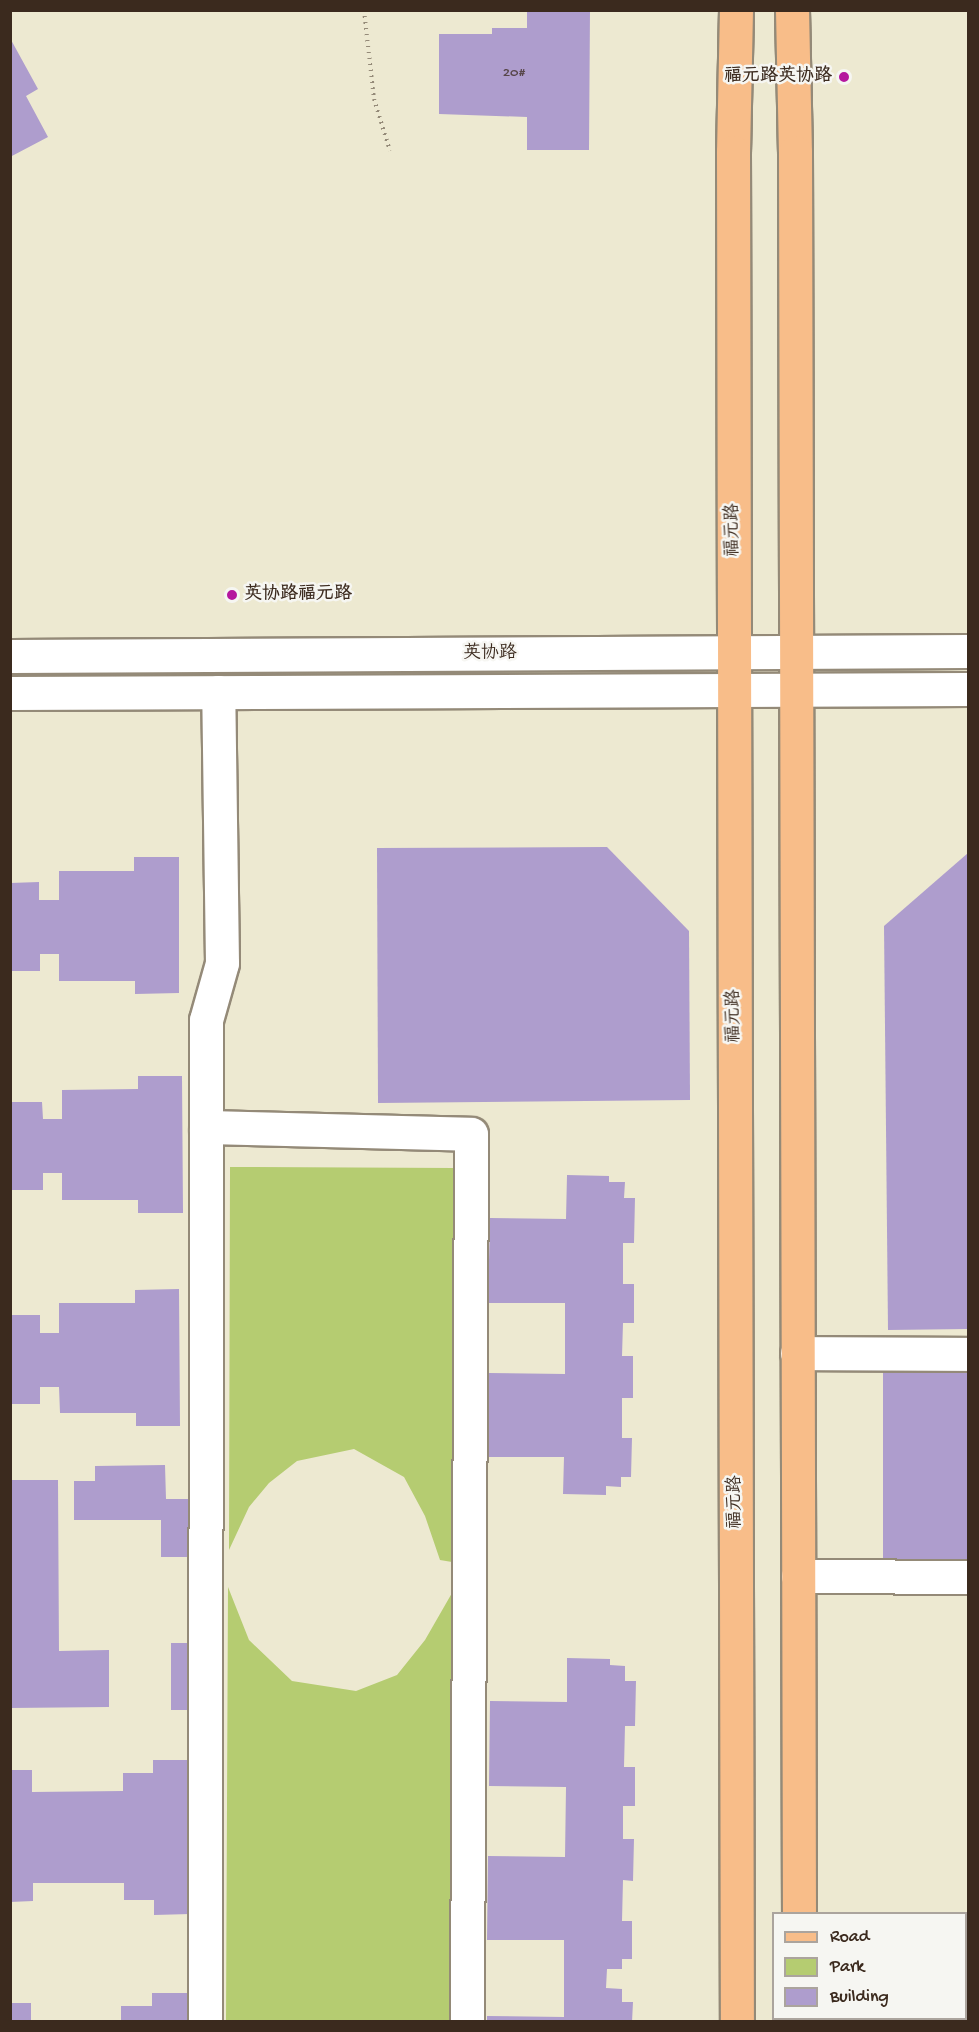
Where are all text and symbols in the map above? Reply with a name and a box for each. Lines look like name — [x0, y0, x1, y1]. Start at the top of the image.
house number: 20# — [503, 65, 525, 83]
place label: 福元路英协路 — [724, 66, 832, 88]
marker: 福元路英协路 — [837, 70, 851, 84]
street label: 福元路 — [723, 503, 745, 557]
place label: 英协路福元路 — [244, 584, 352, 606]
marker: 英协路福元路 — [225, 588, 239, 602]
street label: 英协路 — [463, 643, 517, 665]
street label: 福元路 — [724, 989, 746, 1043]
street label: 福元路 — [725, 1475, 747, 1529]
legend — [772, 1912, 967, 2020]
text: Road — [830, 1927, 869, 1948]
text: Park — [830, 1957, 864, 1978]
text: Building — [830, 1987, 889, 2008]

